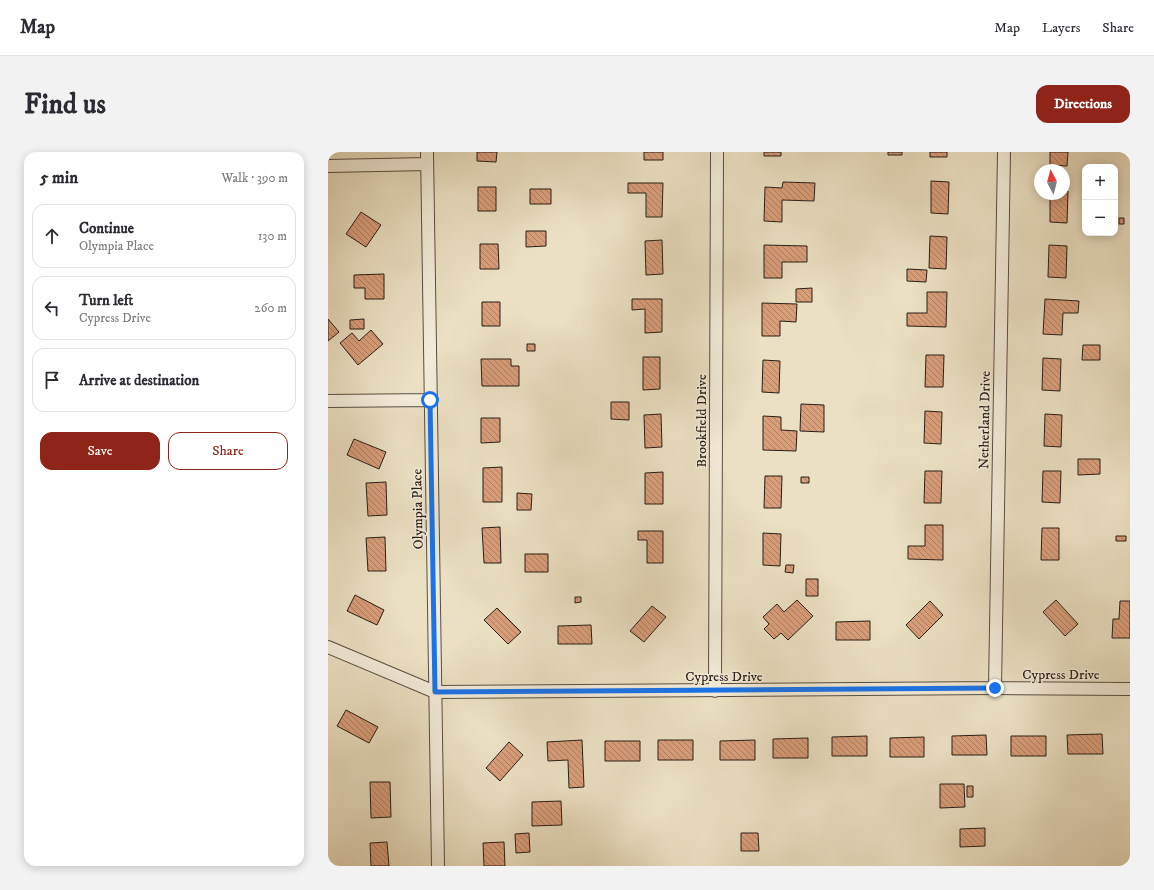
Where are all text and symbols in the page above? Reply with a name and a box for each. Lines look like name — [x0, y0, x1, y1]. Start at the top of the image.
text: Map — [20, 16, 55, 39]
text: Map — [994, 19, 1020, 37]
text: Layers — [1042, 19, 1080, 37]
text: Share — [1102, 19, 1134, 37]
button: Directions — [1036, 85, 1130, 123]
text: Find us — [24, 87, 106, 122]
north arrow — [1034, 164, 1070, 200]
map controls — [1082, 164, 1118, 236]
button: + — [1082, 164, 1118, 200]
text: 5 min — [40, 167, 78, 189]
text: Walk · 390 m — [221, 170, 288, 186]
button: − — [1082, 200, 1118, 236]
text: Continue — [79, 219, 134, 238]
icon: ahead — [41, 225, 63, 247]
text: 130 m — [258, 228, 287, 244]
text: Olympia Place — [79, 238, 154, 254]
text: Turn left — [79, 291, 133, 310]
icon: left — [41, 297, 63, 319]
text: 260 m — [254, 300, 287, 316]
text: Cypress Drive — [79, 310, 151, 326]
icon: arrive — [41, 369, 63, 391]
text: Arrive at destination — [79, 371, 199, 390]
street label: Netherland Drive — [975, 371, 995, 469]
street label: Brookfield Drive — [693, 374, 711, 468]
route start — [421, 391, 439, 409]
button: Save — [40, 432, 160, 470]
button: Share — [168, 432, 288, 470]
street label: Olympia Place — [408, 468, 428, 549]
street label: Cypress Drive — [1022, 666, 1100, 684]
street label: Cypress Drive — [685, 668, 763, 686]
route end — [986, 679, 1004, 697]

